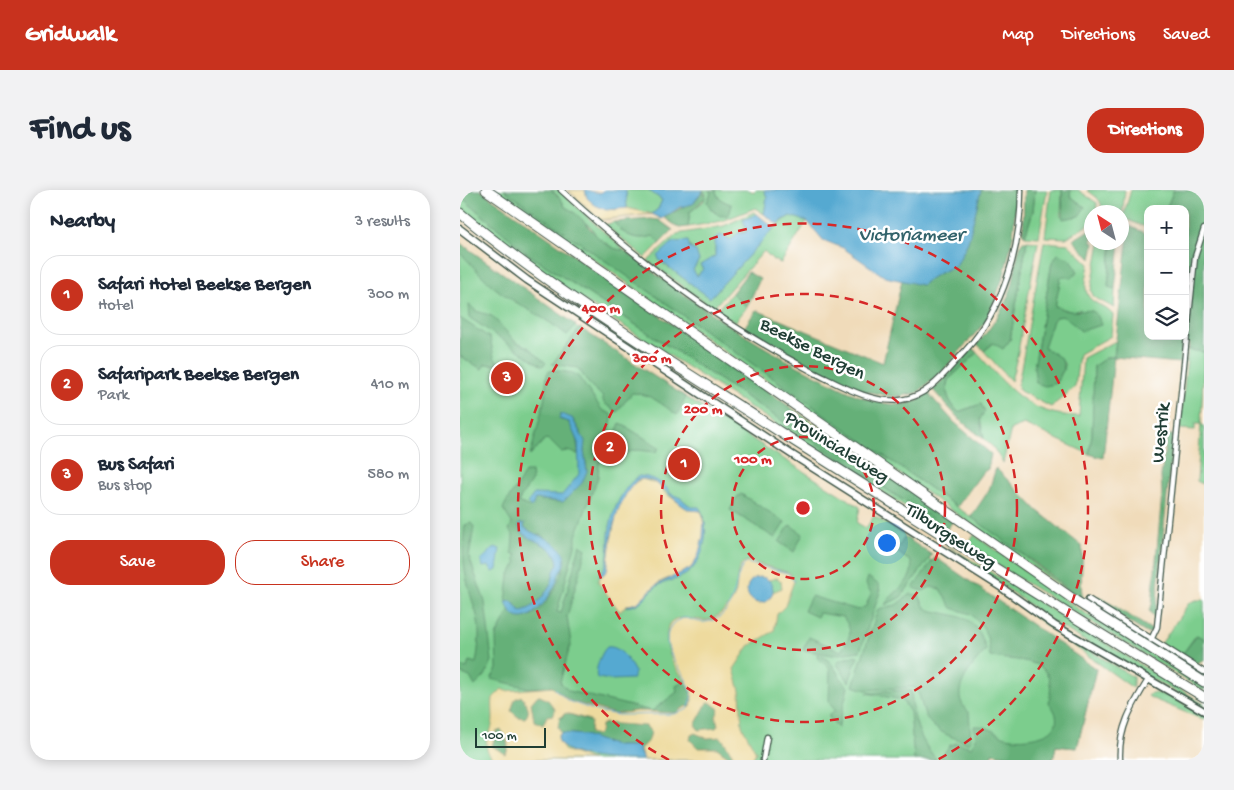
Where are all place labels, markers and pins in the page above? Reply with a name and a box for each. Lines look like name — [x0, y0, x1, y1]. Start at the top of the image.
pin: 3 — [491, 359, 523, 397]
pin: 2 — [594, 429, 626, 467]
pin: 1 — [668, 445, 700, 483]
centre of rings — [794, 499, 812, 517]

